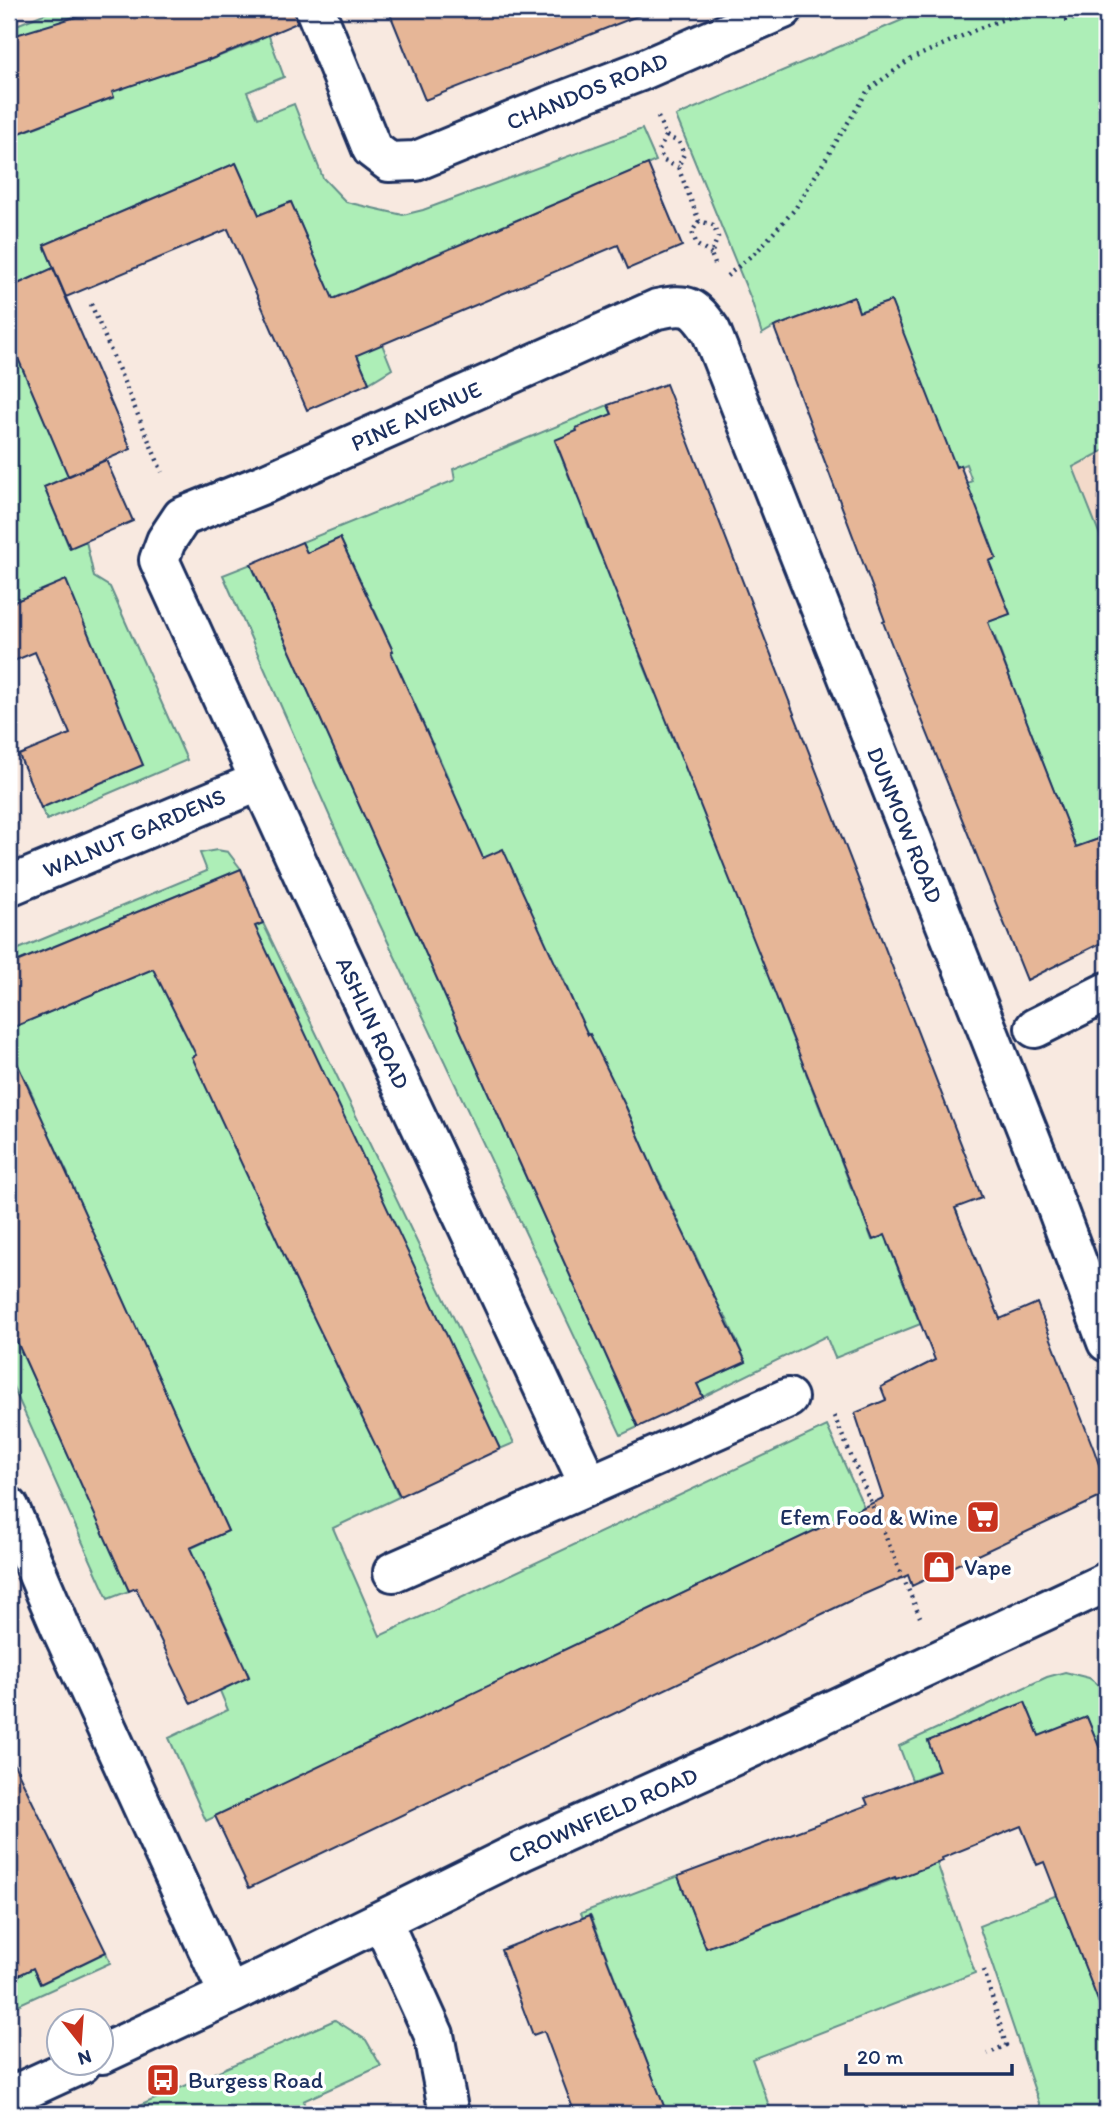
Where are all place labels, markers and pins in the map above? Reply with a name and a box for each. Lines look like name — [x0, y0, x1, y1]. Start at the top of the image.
supermarket icon: Efem Food & Wine — [964, 1498, 1002, 1536]
place label: Efem Food & Wine — [780, 1503, 958, 1531]
shop icon: Vape — [920, 1548, 958, 1586]
place label: Vape — [964, 1553, 1012, 1581]
bus stop icon: Burgess Road — [144, 2061, 182, 2099]
place label: Burgess Road — [188, 2066, 323, 2094]

